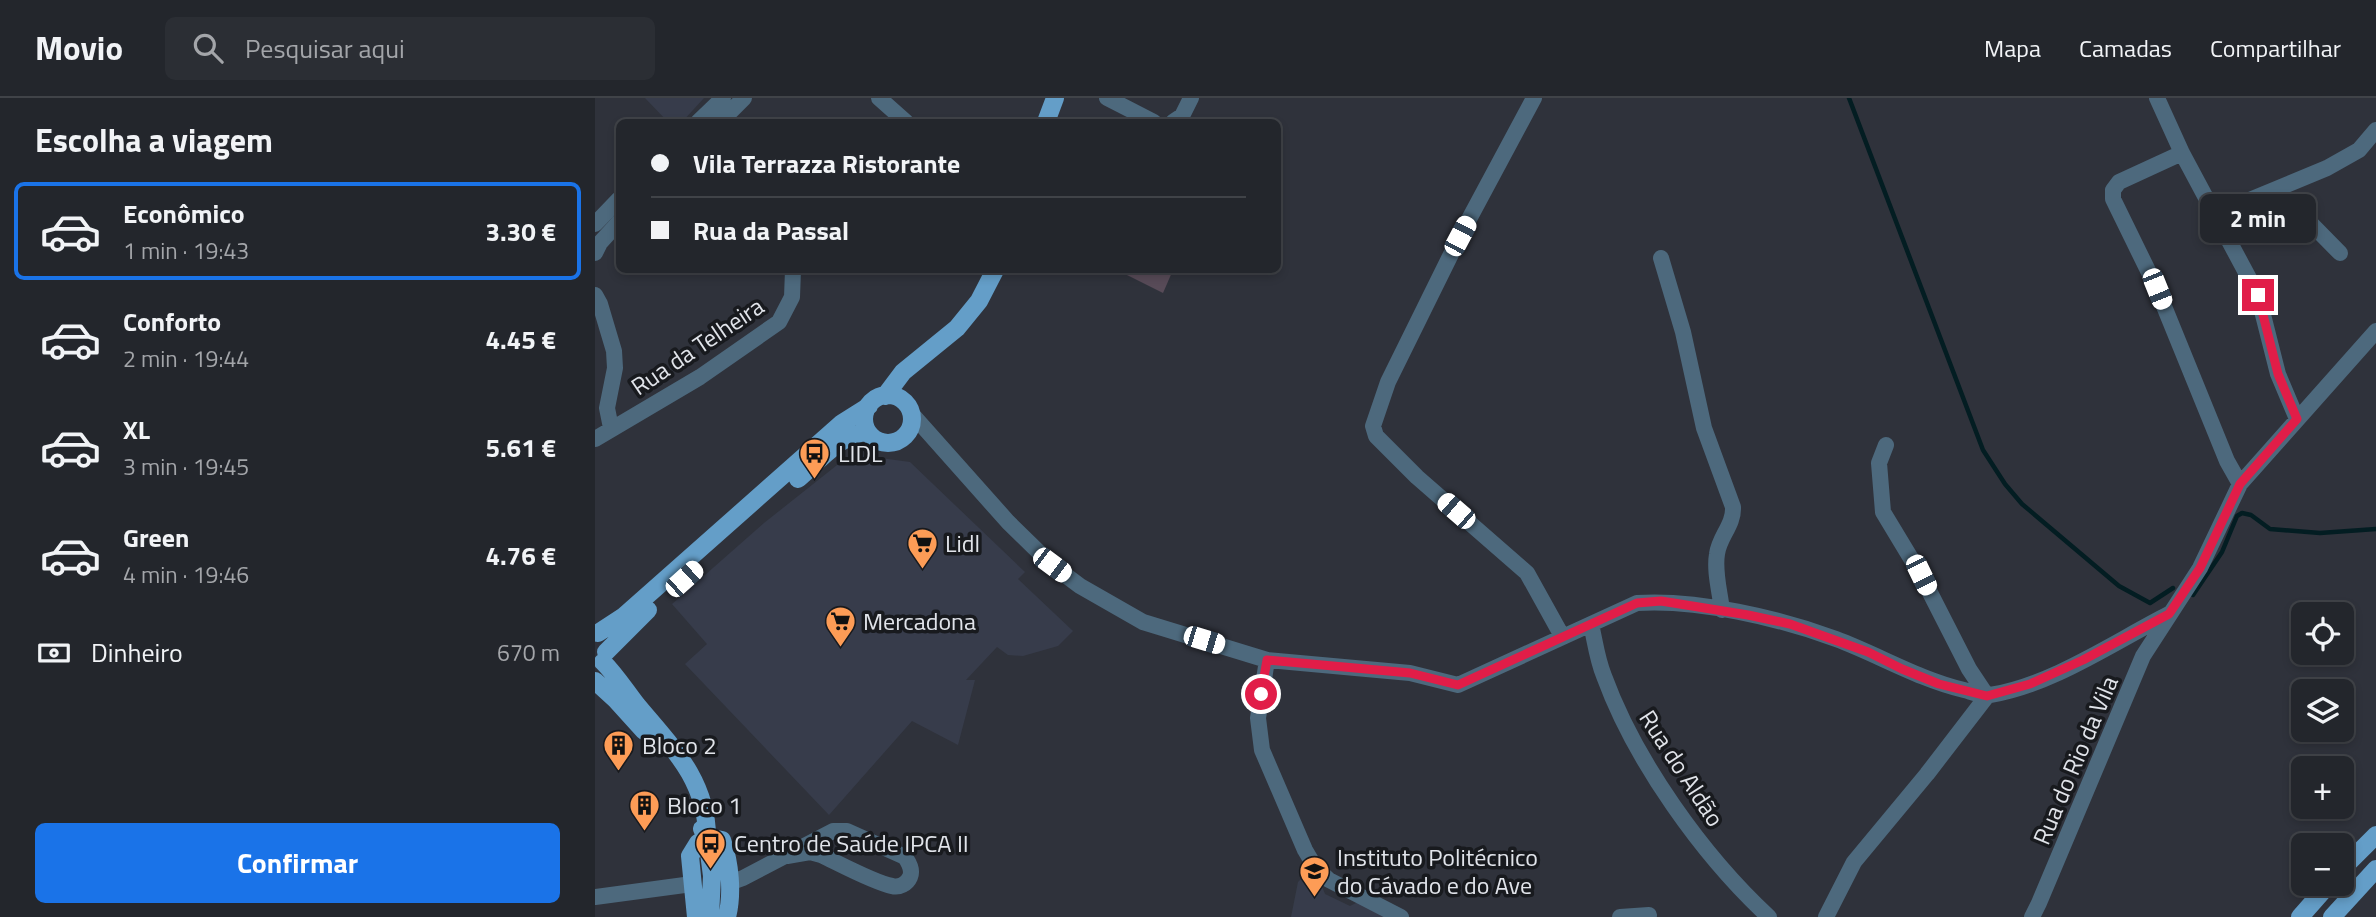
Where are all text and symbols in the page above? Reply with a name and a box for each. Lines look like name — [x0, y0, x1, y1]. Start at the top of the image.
search box — [165, 17, 655, 80]
text: Movio — [35, 23, 123, 73]
icon: search — [189, 29, 227, 67]
text: Pesquisar aqui — [245, 29, 405, 68]
text: Mapa — [1984, 30, 2041, 66]
text: Camadas — [2079, 30, 2172, 66]
text: Compartilhar — [2210, 30, 2341, 66]
text: Escolha a viagem — [35, 116, 273, 164]
text: Vila Terrazza Ristorante — [693, 144, 960, 183]
text: Econômico — [123, 194, 245, 233]
callout: 2 min — [2200, 194, 2316, 242]
icon: car — [39, 200, 102, 263]
text: 2 min — [2230, 201, 2286, 236]
text: Rua da Passal — [693, 211, 849, 250]
text: 3.30 € — [485, 212, 556, 251]
car — [1441, 213, 1480, 259]
text: 1 min · 19:43 — [123, 233, 249, 268]
car — [2140, 266, 2175, 312]
route end — [2242, 279, 2274, 311]
street label: Rua da Telheira — [623, 288, 771, 404]
text: Conforto — [123, 302, 221, 341]
icon: car — [39, 308, 102, 371]
text: 4.45 € — [485, 320, 556, 359]
text: 2 min · 19:44 — [123, 341, 249, 376]
text: XL — [123, 410, 150, 449]
icon: car — [39, 416, 102, 479]
text: 5.61 € — [485, 428, 556, 467]
place label: LIDL — [838, 435, 883, 471]
bus stop icon: LIDL — [798, 436, 832, 480]
text: 3 min · 19:45 — [123, 449, 249, 484]
car — [1434, 489, 1479, 533]
text: Green — [123, 518, 189, 557]
icon: car — [39, 524, 102, 587]
place label: Lidl — [945, 525, 980, 561]
supermarket icon: Lidl — [905, 526, 939, 570]
text: 4.76 € — [485, 536, 556, 575]
car — [1029, 544, 1076, 586]
car — [1903, 552, 1940, 598]
text: 4 min · 19:46 — [123, 557, 249, 592]
car — [662, 557, 707, 601]
map controls — [2291, 602, 2354, 896]
button: locate — [2291, 602, 2354, 665]
place label: Mercadona — [863, 603, 976, 639]
supermarket icon: Mercadona — [823, 604, 857, 648]
car — [1181, 624, 1228, 656]
text: Dinheiro — [91, 633, 183, 672]
icon: cash — [35, 634, 73, 672]
text: 670 m — [497, 635, 560, 670]
street label: Rua do Rio da Vila — [2023, 670, 2127, 850]
route start — [1245, 678, 1277, 710]
button: layers — [2291, 679, 2354, 742]
street label: Rua do Aldão — [1631, 703, 1733, 833]
place label: Bloco 2 — [642, 727, 717, 763]
building icon: Bloco 2 — [602, 728, 636, 772]
button: + — [2291, 756, 2354, 819]
place label: Bloco 1 — [667, 787, 742, 823]
building icon: Bloco 1 — [627, 788, 661, 832]
button: Confirmar — [35, 823, 560, 903]
place label: Centro de Saúde IPCA II — [734, 825, 969, 861]
bus stop icon: Centro de Saúde IPCA II — [694, 826, 728, 870]
button: − — [2291, 833, 2354, 896]
place label: Instituto Politécnico do Cávado e do Ave — [1337, 839, 1538, 903]
school or university icon: Instituto Politécnico do Cávado e do Ave — [1297, 854, 1331, 898]

